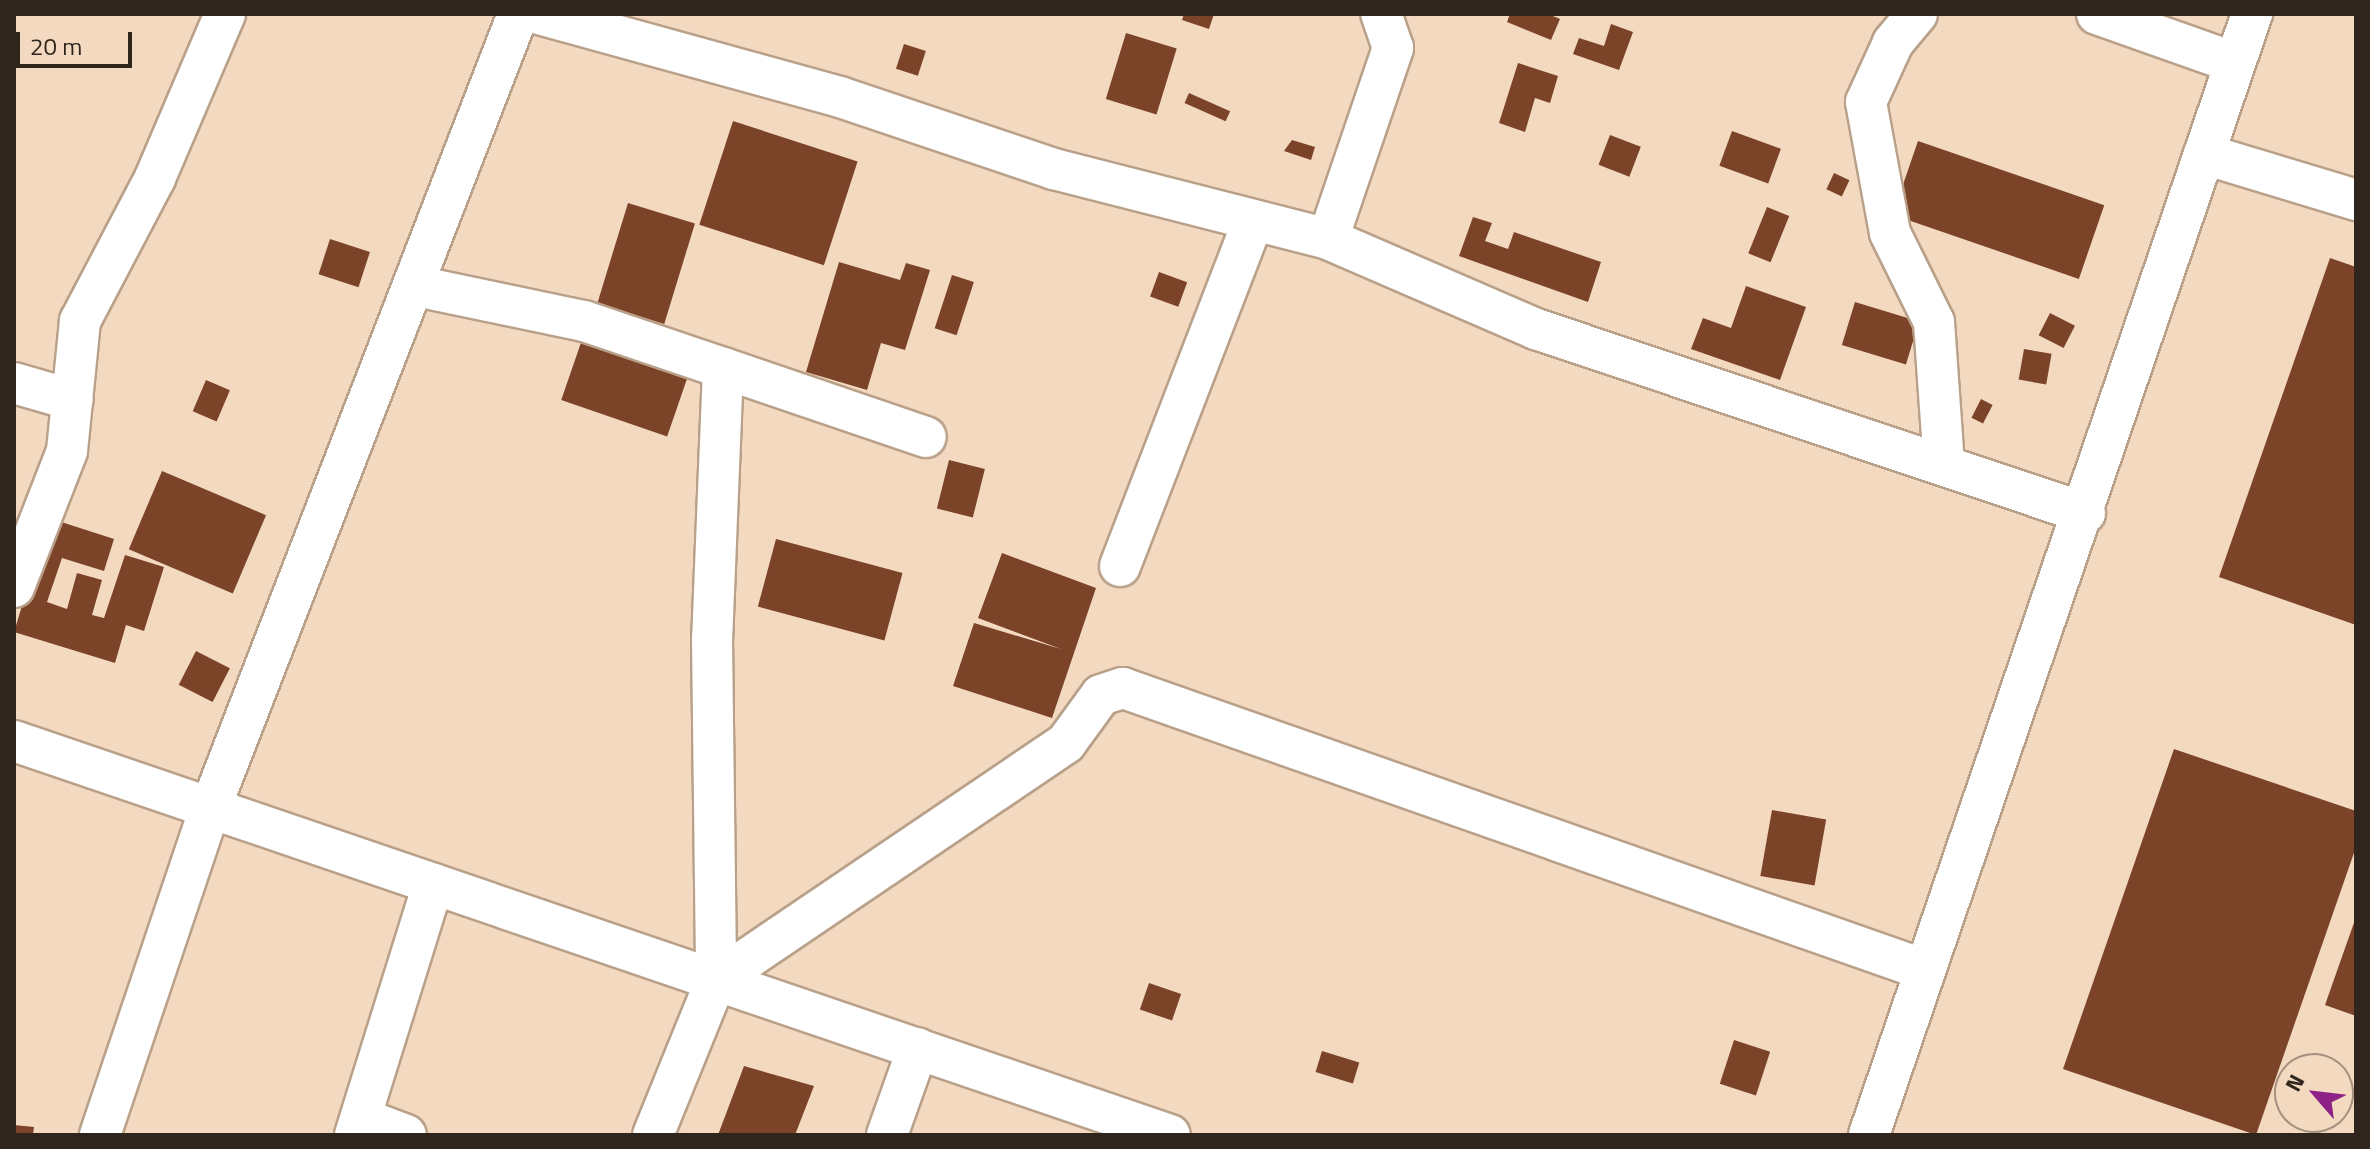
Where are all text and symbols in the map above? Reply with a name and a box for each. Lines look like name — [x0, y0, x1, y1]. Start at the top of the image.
scale bar — [20, 16, 136, 66]
text: 20 m — [30, 28, 82, 64]
north arrow — [2274, 1053, 2354, 1133]
text: N — [2276, 1068, 2313, 1097]

